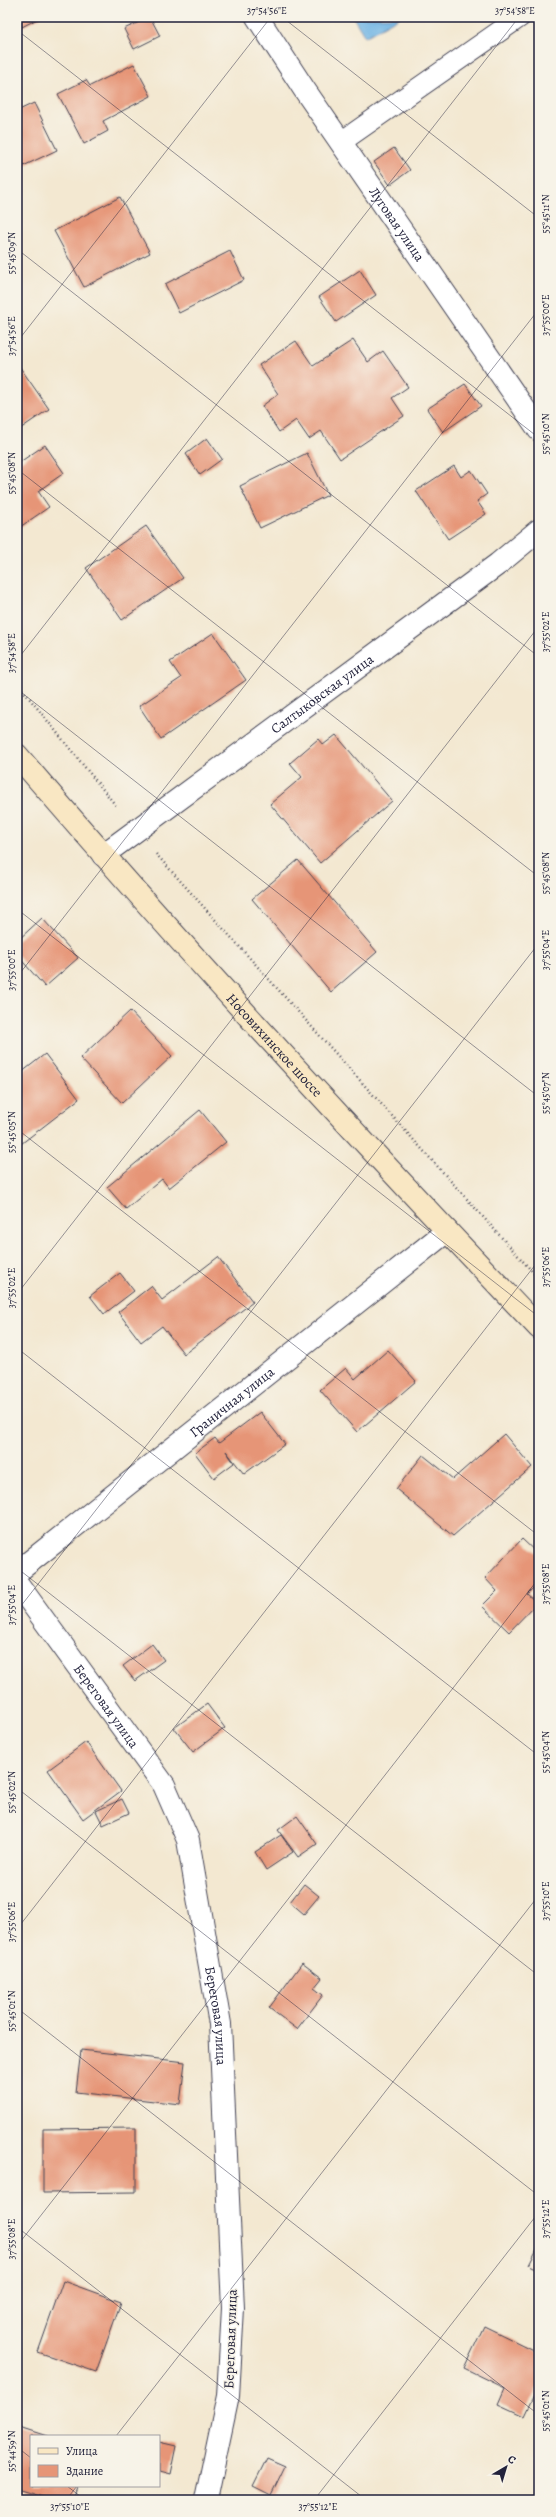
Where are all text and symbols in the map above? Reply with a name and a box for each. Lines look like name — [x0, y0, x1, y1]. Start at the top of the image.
text: 37°54'56"E — [247, 4, 287, 17]
text: 37°54'58"E — [495, 4, 535, 17]
street label: Луговая улица — [364, 183, 429, 266]
text: 55°45'11"N — [539, 194, 552, 234]
text: 55°45'09"N — [5, 232, 18, 274]
text: 37°55'00"E — [539, 294, 552, 336]
text: 37°54'56"E — [5, 316, 18, 356]
text: 55°45'10"N — [539, 413, 552, 455]
text: 55°45'08"N — [5, 452, 18, 494]
text: 37°55'02"E — [539, 612, 552, 652]
text: 37°54'58"E — [5, 633, 18, 673]
street label: Салтыковская улица — [267, 650, 378, 738]
text: 55°45'08"N — [539, 852, 552, 894]
text: 37°55'04"E — [539, 930, 552, 970]
text: 37°55'00"E — [5, 949, 18, 991]
street label: Носовихинское шоссе — [222, 989, 327, 1101]
text: 55°45'07"N — [539, 1072, 552, 1114]
text: 55°45'05"N — [5, 1111, 18, 1153]
text: 37°55'06"E — [539, 1247, 552, 1287]
text: 37°55'02"E — [5, 1268, 18, 1308]
street label: Граничная улица — [186, 1362, 279, 1442]
text: 37°55'08"E — [539, 1564, 552, 1604]
text: 37°55'04"E — [5, 1585, 18, 1625]
street label: Береговая улица — [69, 1660, 143, 1753]
text: 55°45'04"N — [539, 1731, 552, 1773]
text: 55°45'02"N — [5, 1771, 18, 1813]
text: 37°55'10"E — [539, 1881, 552, 1921]
text: 37°55'06"E — [5, 1902, 18, 1942]
street label: Береговая улица — [200, 1965, 231, 2066]
text: 55°45'01"N — [5, 1990, 18, 2032]
text: 37°55'12"E — [539, 2200, 552, 2238]
text: 37°55'08"E — [5, 2219, 18, 2259]
street label: Береговая улица — [219, 2288, 242, 2389]
text: 55°45'01"N — [539, 2390, 552, 2432]
text: 55°44'59"N — [5, 2430, 18, 2472]
legend — [30, 2435, 160, 2487]
text: Улица — [66, 2443, 98, 2459]
north arrow — [486, 2447, 526, 2487]
text: С — [505, 2452, 519, 2468]
text: Здание — [66, 2463, 103, 2479]
text: 37°55'10"E — [50, 2500, 90, 2513]
text: 37°55'12"E — [299, 2500, 337, 2513]

